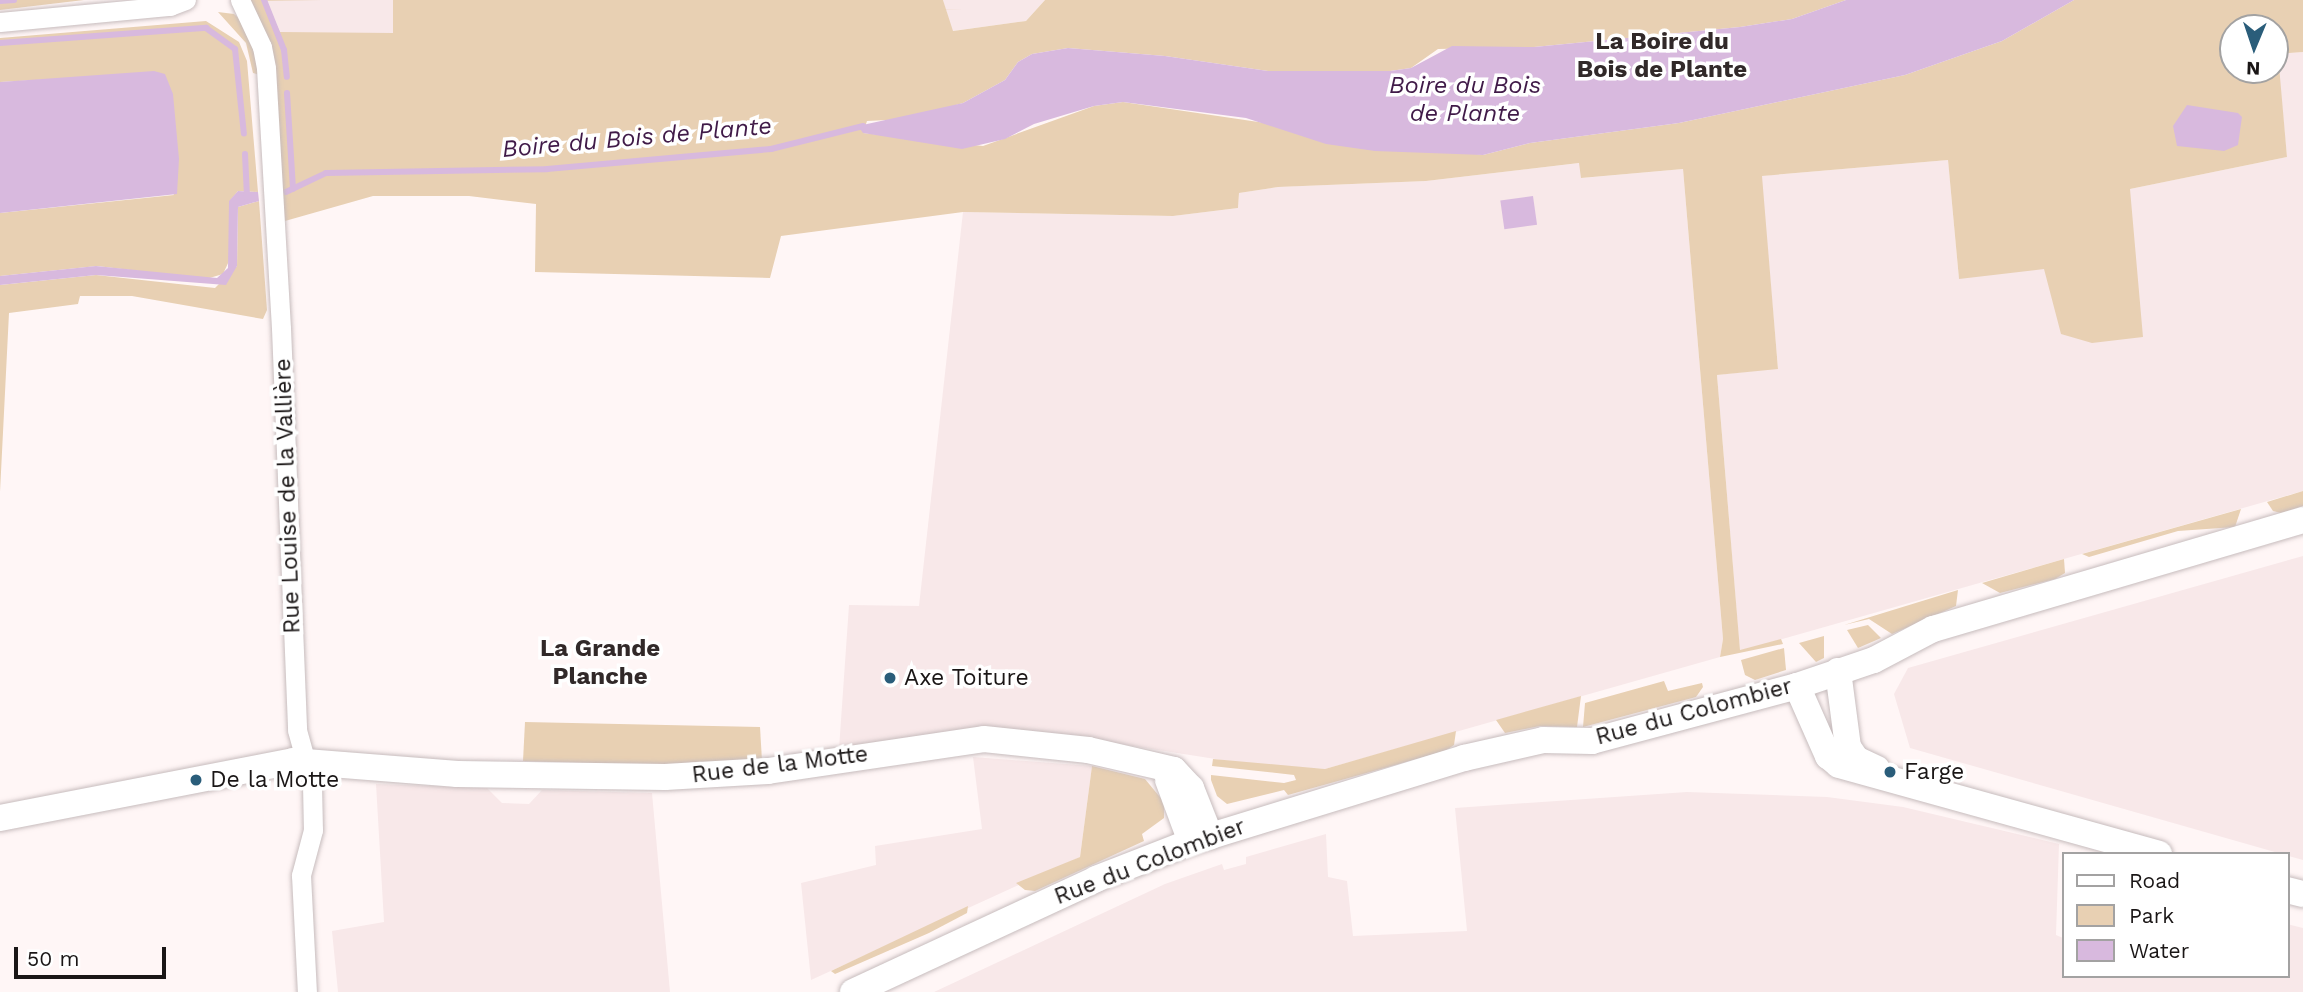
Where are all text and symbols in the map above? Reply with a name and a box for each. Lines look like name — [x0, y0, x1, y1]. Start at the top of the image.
north arrow — [2219, 14, 2289, 84]
district label: La Boire du Bois de Plante — [1577, 28, 1747, 84]
text: N — [2246, 57, 2261, 80]
water label: Boire du Bois de Plante — [1389, 72, 1541, 128]
water label: Boire du Bois de Plante — [501, 112, 773, 164]
street label: Rue Louise de la Vallière — [269, 357, 307, 635]
district label: La Grande Planche — [540, 635, 660, 691]
place label: Axe Toiture — [904, 664, 1029, 692]
marker: Axe Toiture — [882, 670, 898, 686]
street label: Rue du Colombier — [1593, 672, 1795, 752]
street label: Rue de la Motte — [690, 740, 870, 790]
place label: Farge — [1904, 758, 1964, 786]
marker: Farge — [1882, 764, 1898, 780]
place label: De la Motte — [210, 766, 340, 794]
marker: De la Motte — [188, 772, 204, 788]
street label: Rue du Colombier — [1051, 813, 1249, 911]
legend — [2062, 852, 2289, 978]
text: Road — [2129, 868, 2180, 893]
text: Park — [2129, 903, 2174, 928]
scale bar — [18, 932, 170, 976]
text: Water — [2129, 938, 2189, 963]
text: 50 m — [27, 946, 79, 971]

